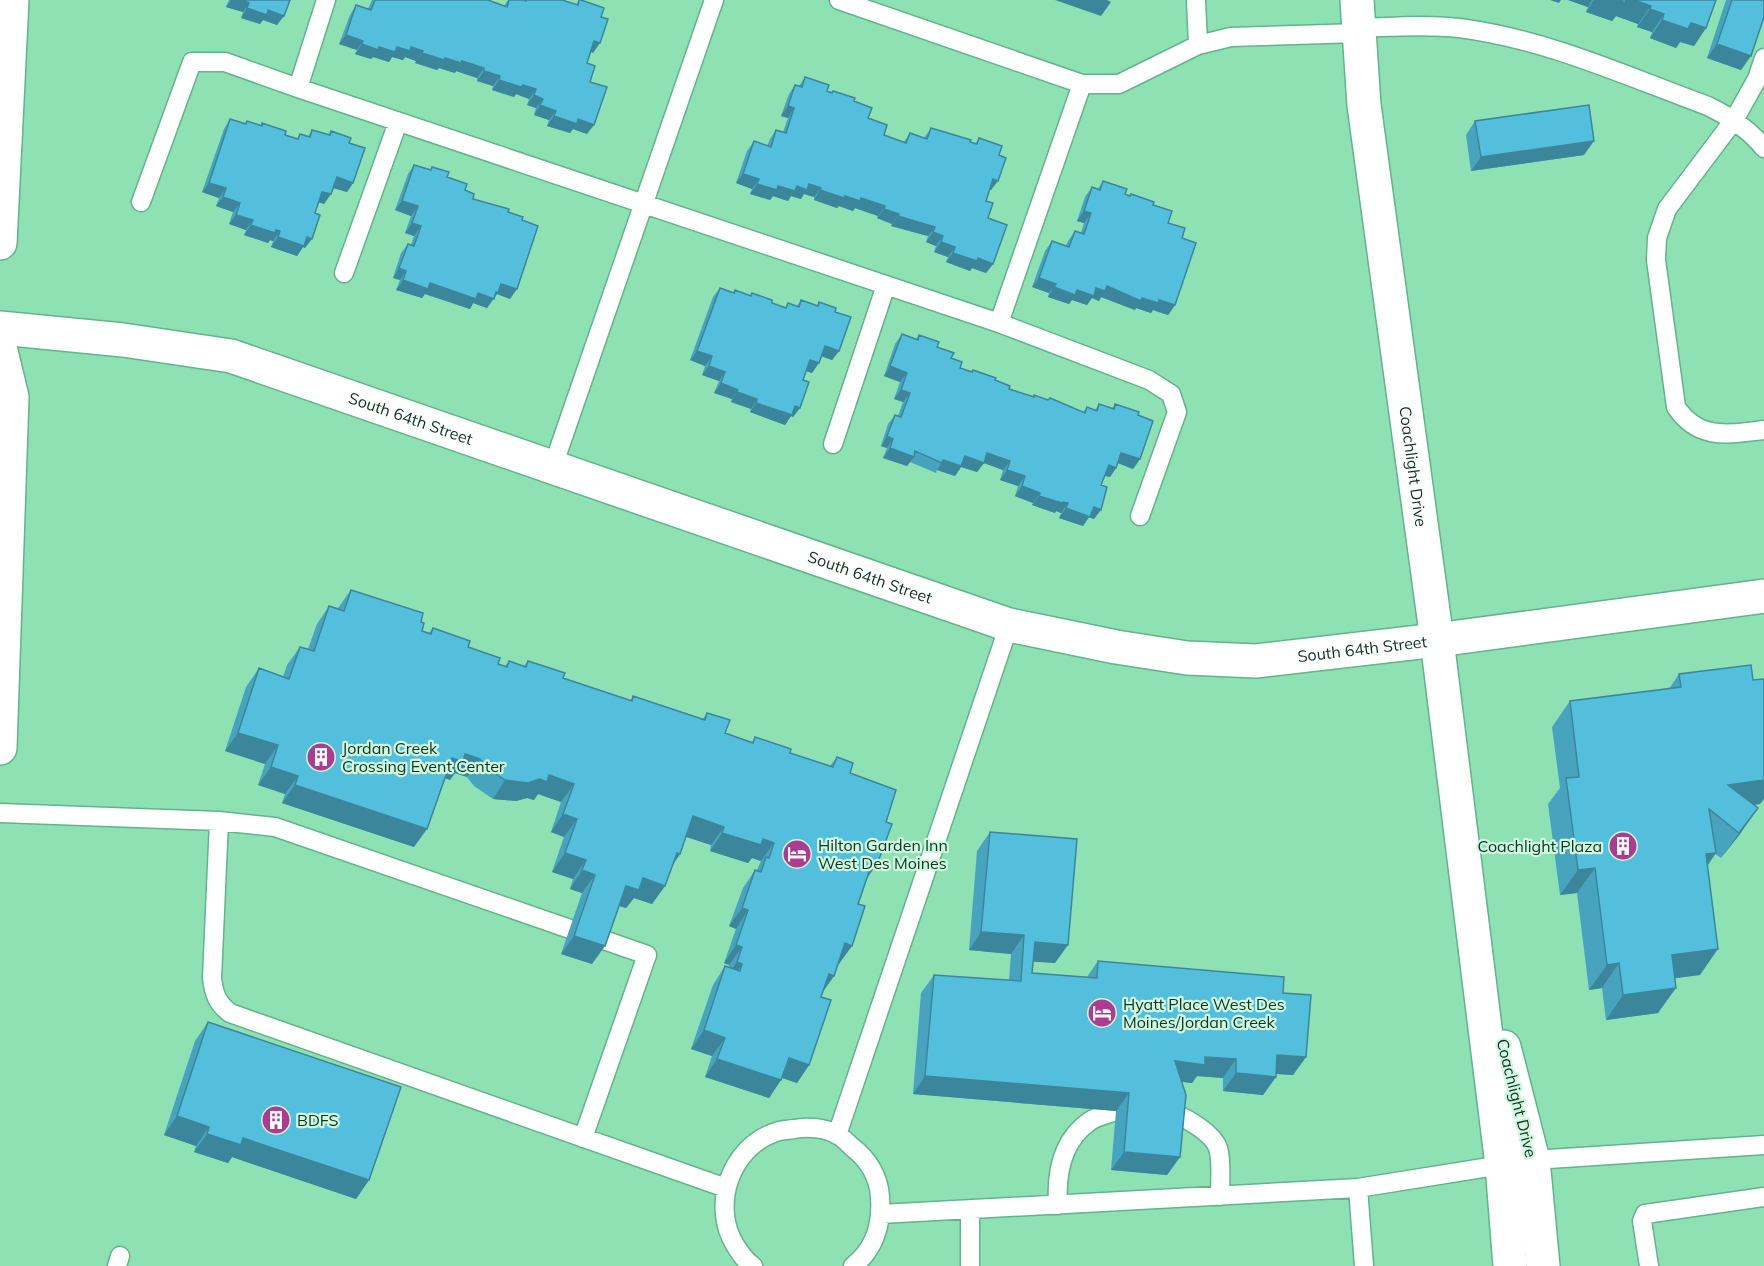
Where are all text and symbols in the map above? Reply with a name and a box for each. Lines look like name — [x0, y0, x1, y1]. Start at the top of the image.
street label: South 64th Street — [346, 387, 476, 449]
street label: Coachlight Drive — [1395, 405, 1431, 528]
street label: South 64th Street — [805, 546, 935, 608]
street label: South 64th Street — [1296, 631, 1428, 666]
place label: Jordan Creek Crossing Event Center — [342, 738, 505, 776]
building icon: Jordan Creek Crossing Event Center — [305, 741, 337, 773]
building icon: Coachlight Plaza — [1607, 830, 1639, 862]
place label: Hilton Garden Inn West Des Moines — [818, 835, 948, 873]
place label: Coachlight Plaza — [1478, 836, 1602, 856]
hotel icon: Hilton Garden Inn West Des Moines — [781, 838, 813, 870]
place label: Hyatt Place West Des Moines/Jordan Creek — [1123, 994, 1285, 1032]
hotel icon: Hyatt Place West Des Moines/Jordan Creek — [1086, 997, 1118, 1029]
street label: Coachlight Drive — [1493, 1037, 1541, 1159]
building icon: BDFS — [260, 1104, 292, 1136]
place label: BDFS — [297, 1110, 338, 1130]

